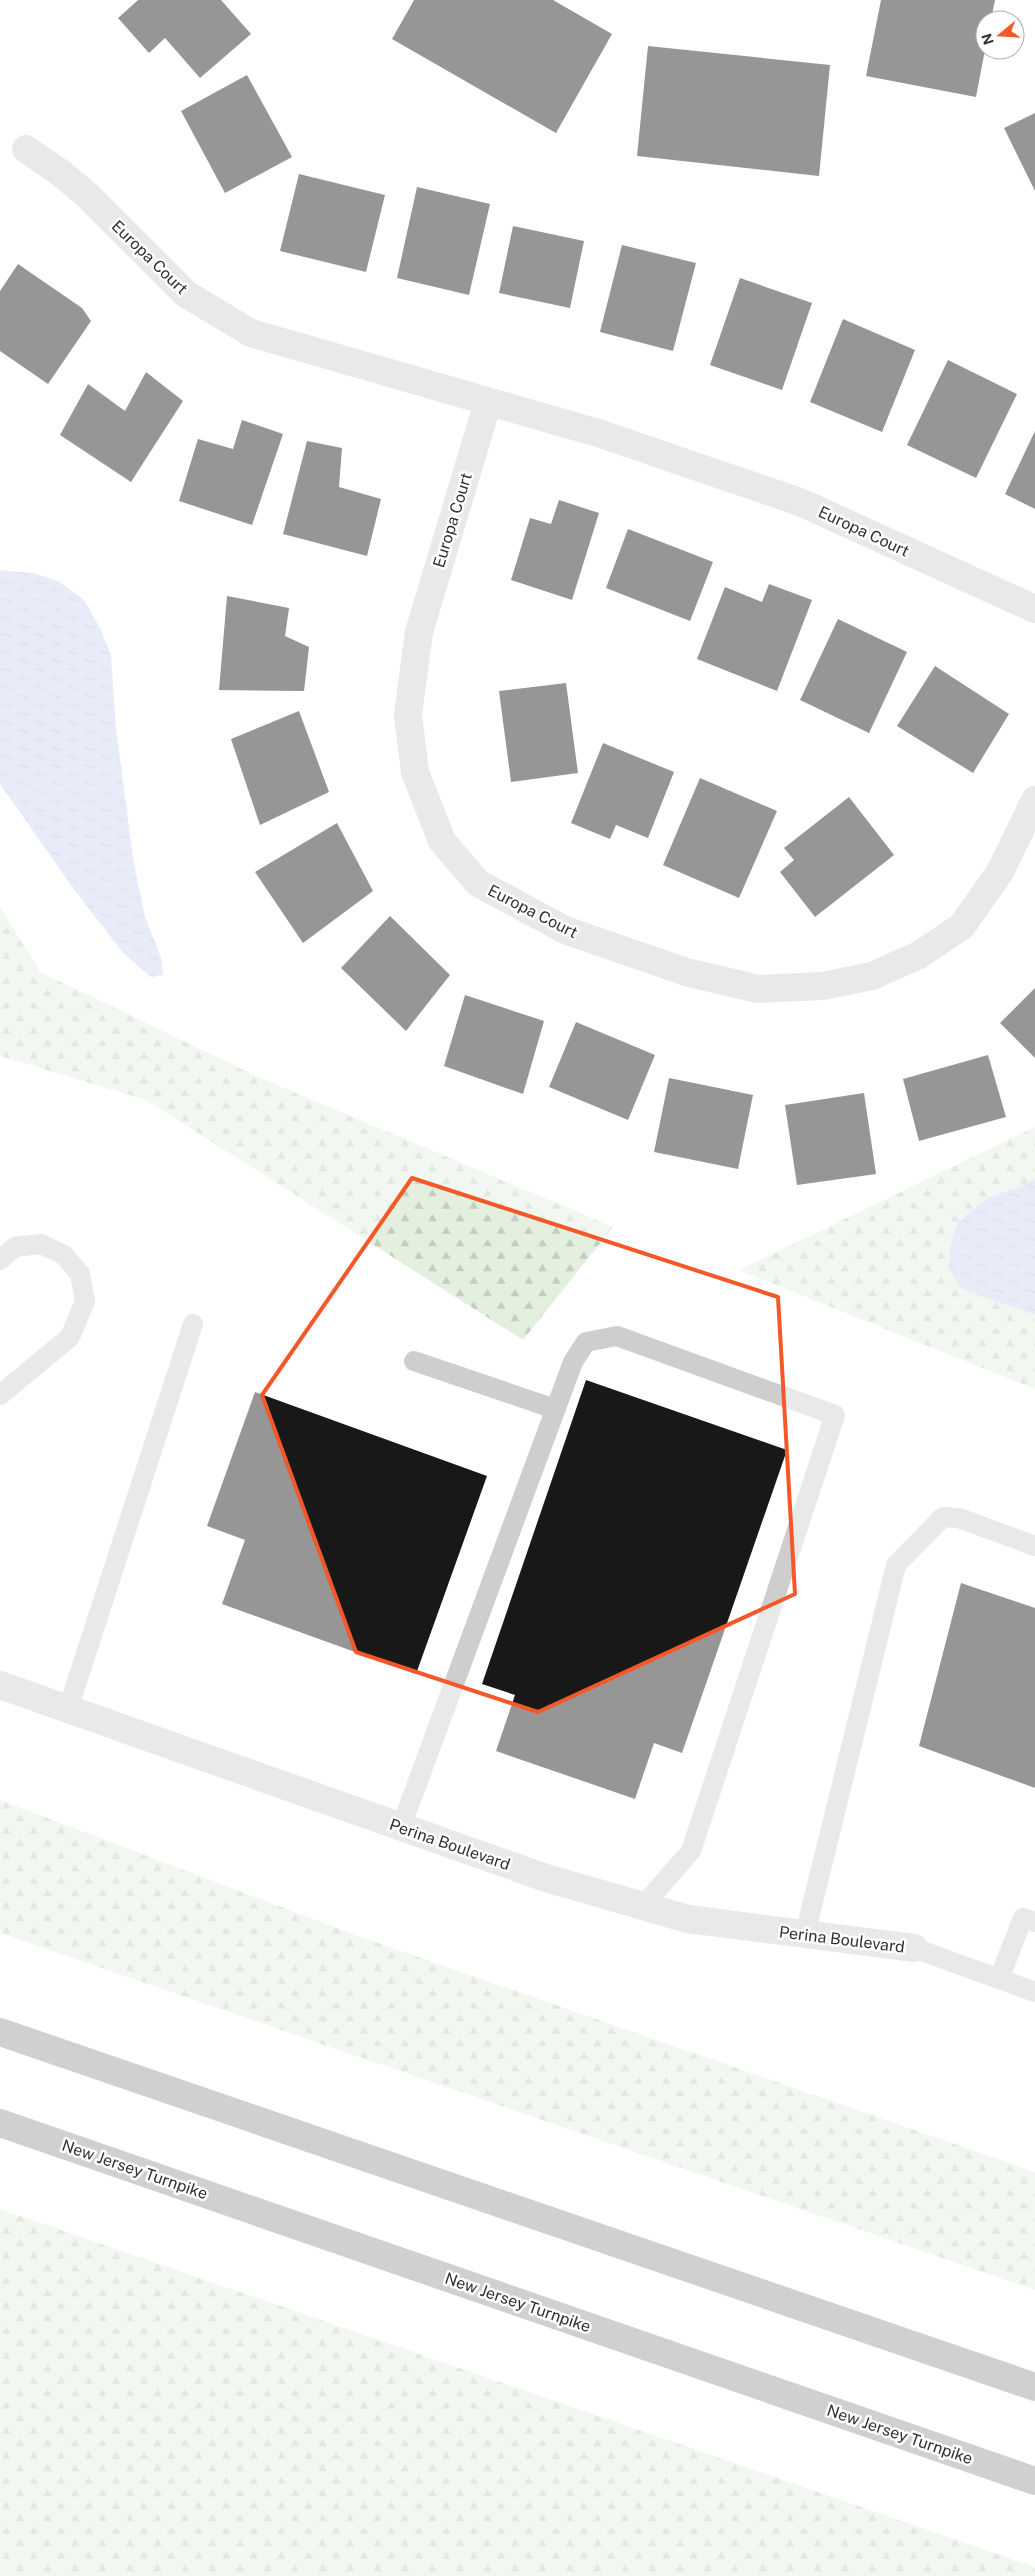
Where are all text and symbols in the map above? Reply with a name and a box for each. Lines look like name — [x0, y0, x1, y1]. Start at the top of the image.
north arrow — [975, 10, 1025, 60]
text: N — [978, 31, 997, 47]
street label: Europa Court — [108, 216, 192, 298]
street label: Europa Court — [429, 470, 476, 570]
street label: Europa Court — [815, 502, 912, 561]
street label: Europa Court — [485, 881, 581, 942]
street label: Perina Boulevard — [387, 1815, 513, 1874]
street label: Perina Boulevard — [778, 1922, 906, 1957]
street label: New Jersey Turnpike — [59, 2136, 210, 2203]
street label: New Jersey Turnpike — [442, 2269, 593, 2336]
street label: New Jersey Turnpike — [824, 2401, 975, 2468]

